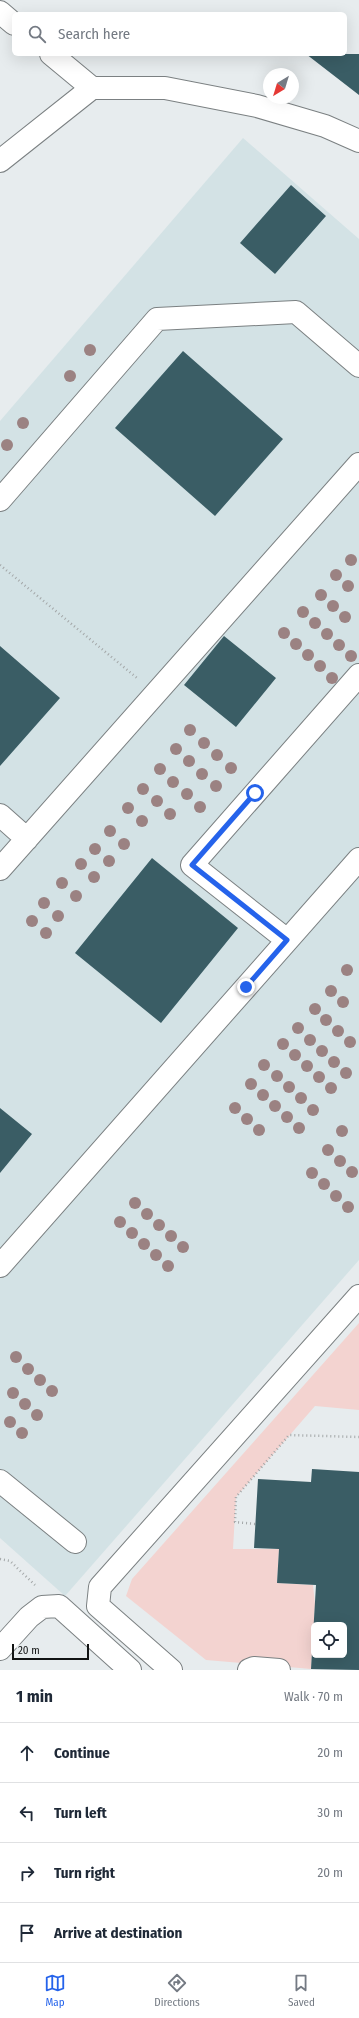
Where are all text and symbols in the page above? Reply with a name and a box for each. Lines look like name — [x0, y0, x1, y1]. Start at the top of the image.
search box — [12, 12, 347, 56]
icon: search — [26, 23, 48, 45]
text: Search here — [58, 25, 130, 43]
north arrow — [263, 68, 299, 104]
route start — [246, 784, 264, 802]
route end — [237, 978, 255, 996]
map controls — [311, 1622, 347, 1658]
button: locate — [311, 1622, 347, 1658]
scale bar — [12, 1642, 89, 1661]
text: 20 m — [18, 1644, 40, 1657]
text: 1 min — [16, 1686, 53, 1707]
text: Walk · 70 m — [284, 1689, 343, 1704]
icon: ahead — [16, 1742, 38, 1764]
text: Continue — [54, 1744, 110, 1762]
text: 20 m — [317, 1745, 343, 1760]
icon: left — [16, 1802, 38, 1824]
text: Turn left — [54, 1804, 107, 1822]
text: 30 m — [317, 1805, 343, 1820]
icon: right — [16, 1862, 38, 1884]
text: Turn right — [54, 1864, 115, 1882]
text: 20 m — [317, 1865, 343, 1880]
icon: arrive — [16, 1922, 38, 1944]
text: Arrive at destination — [54, 1924, 182, 1942]
tab: Map — [44, 1972, 66, 2009]
tab: Directions — [154, 1972, 200, 2009]
tab: Saved — [288, 1972, 315, 2009]

